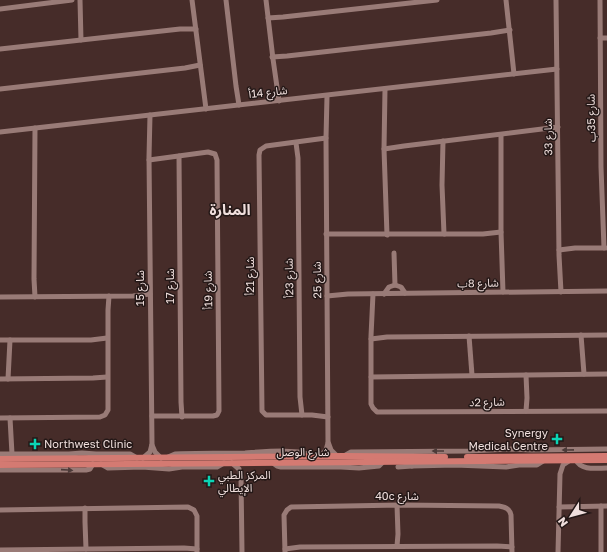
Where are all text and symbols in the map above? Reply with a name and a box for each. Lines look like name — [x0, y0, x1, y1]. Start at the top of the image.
street label: شارع 14أ — [248, 83, 289, 102]
street label: شارع 35ب — [584, 94, 599, 142]
street label: شارع 33 — [541, 118, 556, 156]
district label: المنارة — [209, 200, 251, 219]
street label: شارع 21أ — [243, 256, 258, 295]
street label: شارع 23أ — [282, 258, 297, 298]
street label: شارع 25 — [310, 261, 325, 299]
street label: شارع 17 — [163, 268, 178, 304]
street label: شارع 15 — [133, 270, 148, 306]
street label: شارع 19أ — [201, 270, 216, 310]
street label: شارع 8ب — [457, 276, 499, 291]
street label: شارع 2د — [469, 395, 505, 410]
place label: Synergy Medical Centre — [468, 426, 548, 452]
marker: Synergy Medical Centre — [551, 433, 563, 445]
place label: Northwest Clinic — [44, 437, 132, 450]
marker: Northwest Clinic — [29, 438, 41, 450]
street label: شارع الوصل — [277, 445, 330, 460]
one-way arrow — [561, 447, 574, 453]
one-way arrow — [431, 448, 444, 454]
one-way arrow — [61, 467, 73, 474]
place label: المركز الطبي الإيطالي — [218, 468, 271, 498]
marker: المركز الطبي الإيطالي — [203, 475, 215, 487]
street label: 40c شارع — [375, 489, 419, 504]
north arrow — [551, 496, 591, 536]
text: N — [555, 515, 570, 529]

